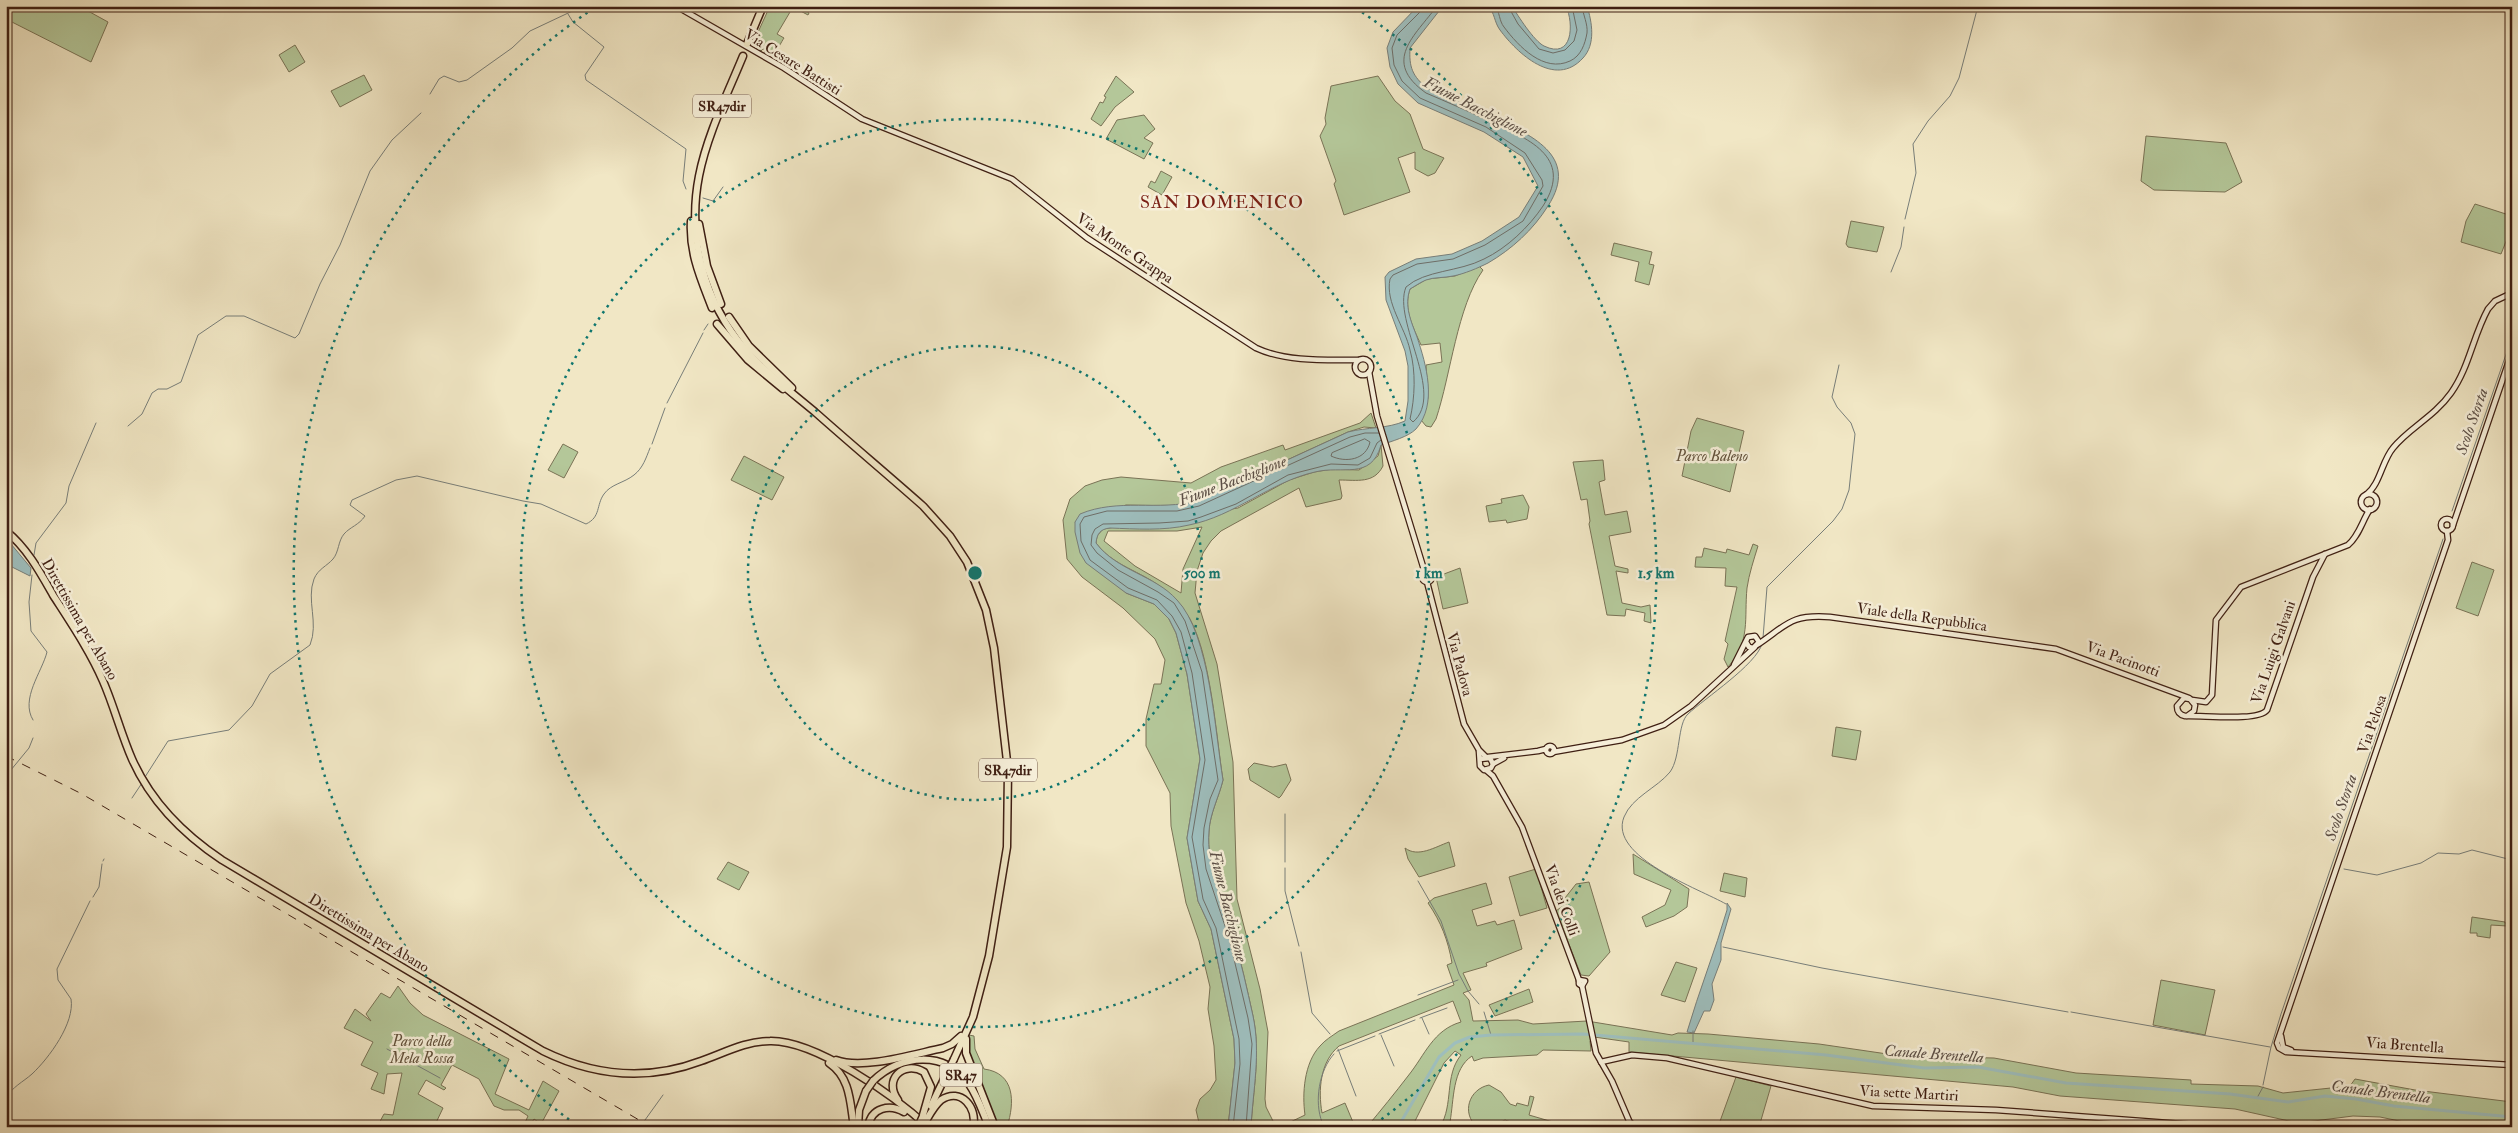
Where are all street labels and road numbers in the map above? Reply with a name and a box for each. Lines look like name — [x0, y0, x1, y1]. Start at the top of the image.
street label: Via Cesare Battisti — [741, 25, 845, 100]
road number: SR47dir — [693, 94, 751, 118]
street label: Via Monte Grappa — [1072, 209, 1178, 289]
street label: Direttissima per Abano — [36, 555, 122, 684]
street label: Via Luigi Galvani — [2247, 598, 2300, 706]
street label: Viale della Repubblica — [1855, 599, 1989, 637]
street label: Via Padova — [1442, 630, 1477, 699]
street label: Via Pacinotti — [2083, 637, 2162, 682]
street label: Via Pelosa — [2354, 692, 2392, 756]
road number: SR47dir — [979, 758, 1037, 782]
street label: Via dei Colli — [1540, 862, 1583, 938]
street label: Direttissima per Abano — [304, 890, 433, 978]
street label: Via Brentella — [2365, 1033, 2445, 1058]
road number: SR47 — [940, 1064, 982, 1086]
street label: Via sette Martiri — [1859, 1081, 1959, 1106]

